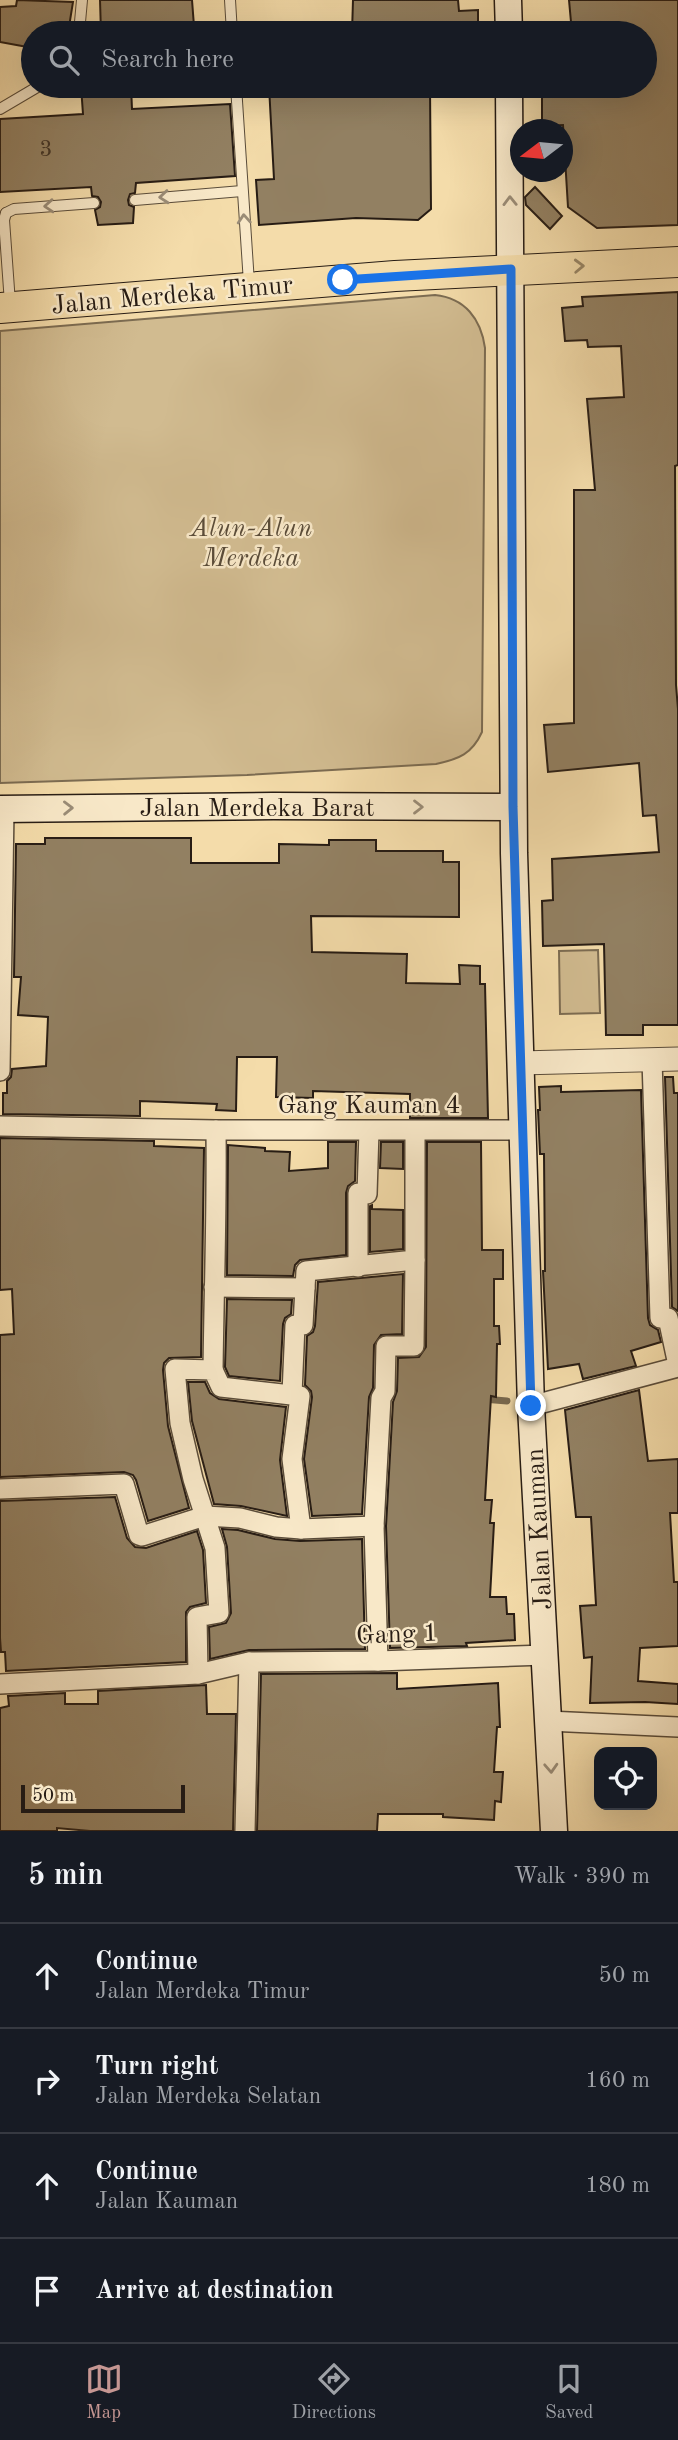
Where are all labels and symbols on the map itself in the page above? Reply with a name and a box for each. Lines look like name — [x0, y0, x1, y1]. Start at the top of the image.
north arrow — [510, 119, 573, 182]
house number: 3 — [39, 138, 53, 161]
one-way arrow — [158, 189, 169, 204]
one-way arrow — [502, 195, 518, 206]
one-way arrow — [44, 199, 55, 214]
one-way arrow — [237, 213, 252, 224]
one-way arrow — [574, 259, 585, 274]
route start — [327, 264, 358, 295]
street label: Jalan Merdeka Timur — [50, 272, 294, 320]
park label: Alun-Alun Merdeka — [188, 516, 312, 572]
street label: Jalan Merdeka Barat — [139, 796, 375, 822]
one-way arrow — [413, 799, 424, 815]
one-way arrow — [63, 800, 74, 816]
street label: Gang Kauman 4 — [277, 1093, 461, 1119]
route end — [515, 1390, 546, 1421]
street label: Jalan Kauman — [523, 1447, 557, 1610]
street label: Gang 1 — [356, 1621, 439, 1649]
one-way arrow — [543, 1763, 558, 1774]
scale bar — [21, 1782, 186, 1814]

